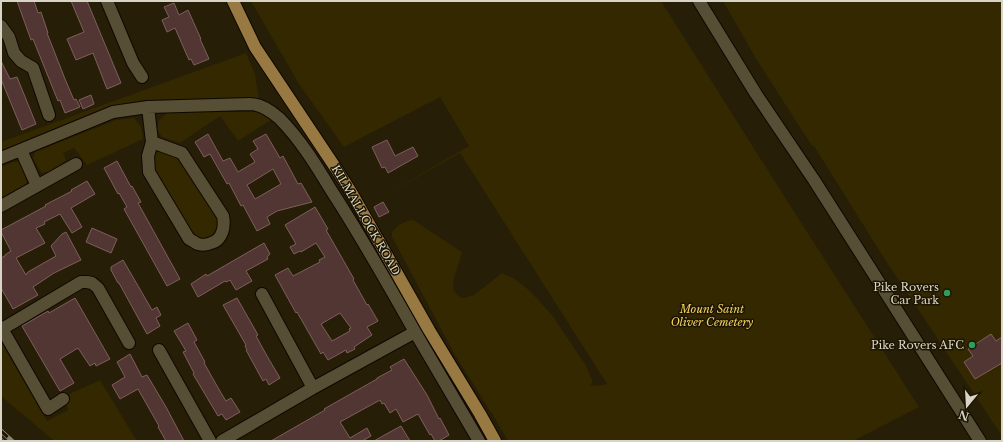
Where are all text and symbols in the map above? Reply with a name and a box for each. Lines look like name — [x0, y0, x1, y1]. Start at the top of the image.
street label: KILMALLOCK ROAD — [329, 162, 403, 278]
place label: Pike Rovers Car Park — [873, 280, 939, 307]
marker: Pike Rovers Car Park — [942, 288, 952, 298]
park label: Mount Saint Oliver Cemetery — [671, 302, 754, 329]
place label: Pike Rovers AFC — [871, 338, 964, 352]
marker: Pike Rovers AFC — [967, 340, 977, 350]
north arrow — [947, 386, 987, 426]
text: N — [956, 407, 971, 424]

